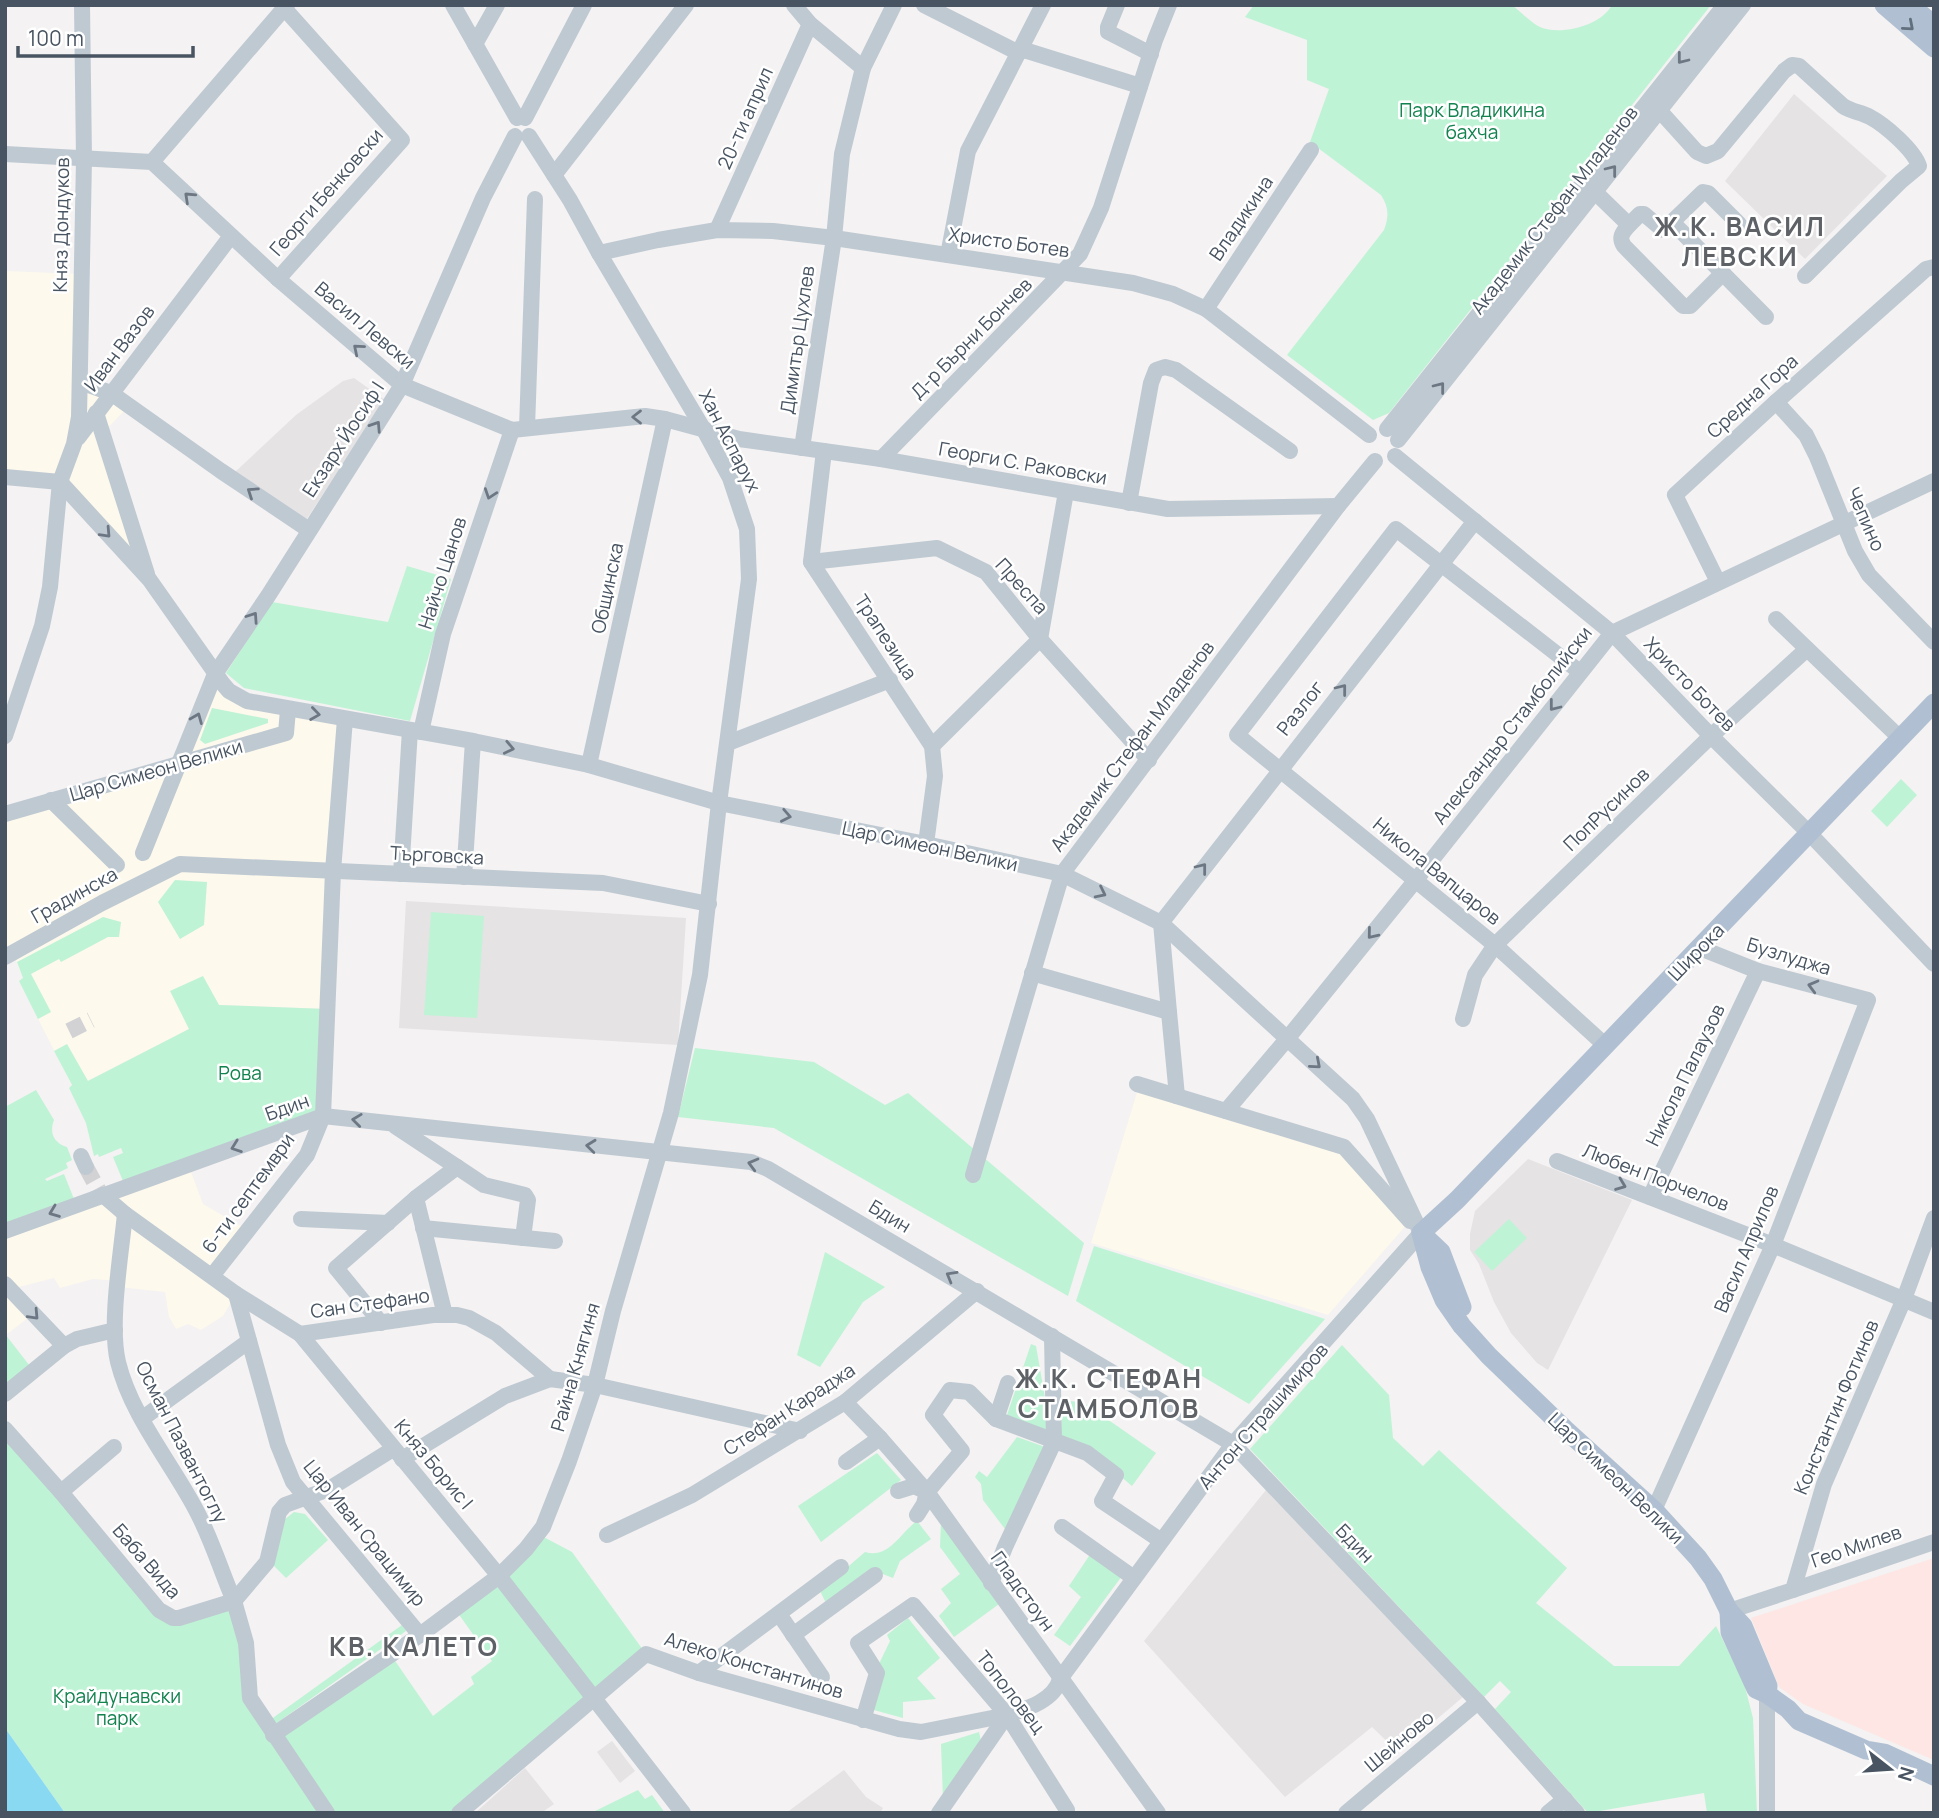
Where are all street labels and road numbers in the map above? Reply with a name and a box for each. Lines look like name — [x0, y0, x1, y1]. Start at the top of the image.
street label: 20-ти април — [711, 63, 779, 173]
street label: Академик Стефан Младенов — [1464, 101, 1644, 319]
street label: Георги Бенковски — [263, 123, 389, 261]
street label: Княз Дондуков — [47, 157, 75, 293]
street label: Владикина — [1203, 170, 1279, 266]
street label: Христо Ботев — [947, 221, 1071, 263]
street label: Димитър Цухлев — [774, 264, 820, 416]
street label: Д-р Бърни Бончев — [905, 272, 1037, 404]
street label: Васил Левски — [309, 275, 421, 375]
street label: Иван Вазов — [78, 299, 160, 397]
street label: Средна Гора — [1701, 348, 1803, 444]
street label: Екзарх Йосиф I — [296, 376, 390, 502]
street label: Хан Аспарух — [693, 385, 767, 497]
street label: Георги С. Раковски — [937, 435, 1109, 491]
street label: Чепино — [1840, 483, 1892, 555]
street label: Найчо Цанов — [412, 514, 472, 632]
street label: Общинска — [585, 540, 629, 636]
street label: Преспа — [990, 552, 1054, 620]
street label: Трапезица — [849, 589, 923, 685]
street label: Александър Стамболийски — [1426, 621, 1598, 829]
street label: Христо Ботев — [1638, 631, 1742, 737]
street label: Академик Стефан Младенов — [1044, 635, 1220, 857]
street label: Разлог — [1270, 675, 1330, 741]
street label: Цар Симеон Велики — [66, 733, 246, 807]
street label: ПопРусинов — [1557, 761, 1655, 857]
street label: Никола Вапцаров — [1368, 811, 1506, 931]
street label: Цар Симеон Велики — [840, 815, 1020, 877]
street label: Търговска — [390, 840, 484, 870]
street label: Градинска — [26, 861, 122, 929]
street label: Широка — [1662, 918, 1730, 986]
street label: Бузлуджа — [1744, 931, 1834, 981]
street label: Никола Палаузов — [1639, 1000, 1731, 1150]
street label: Бдин — [261, 1087, 313, 1127]
street label: 6-ти септември — [196, 1128, 300, 1258]
street label: Любен Порчелов — [1579, 1137, 1733, 1217]
street label: Васил Априлов — [1708, 1182, 1784, 1316]
street label: Бдин — [864, 1193, 916, 1239]
street label: Сан Стефано — [309, 1282, 431, 1324]
street label: Райна Княгиня — [544, 1300, 606, 1434]
street label: Константин Фотинов — [1787, 1316, 1885, 1498]
street label: Антон Страшимиров — [1192, 1337, 1334, 1495]
street label: Осман Пазвантоглу — [130, 1357, 234, 1527]
street label: Стефан Караджа — [718, 1357, 860, 1461]
street label: Цар Симеон Велики — [1543, 1407, 1689, 1549]
street label: Княз Борис I — [389, 1414, 479, 1514]
street label: Цар Иван Срацимир — [298, 1454, 432, 1612]
street label: Баба Вида — [107, 1518, 187, 1604]
street label: Бдин — [1330, 1518, 1380, 1568]
street label: Гео Милев — [1807, 1518, 1905, 1574]
street label: Гладстоун — [985, 1546, 1061, 1636]
street label: Алеко Константинов — [661, 1625, 847, 1705]
street label: Тополовец — [970, 1645, 1052, 1739]
street label: Шейново — [1359, 1704, 1439, 1778]

